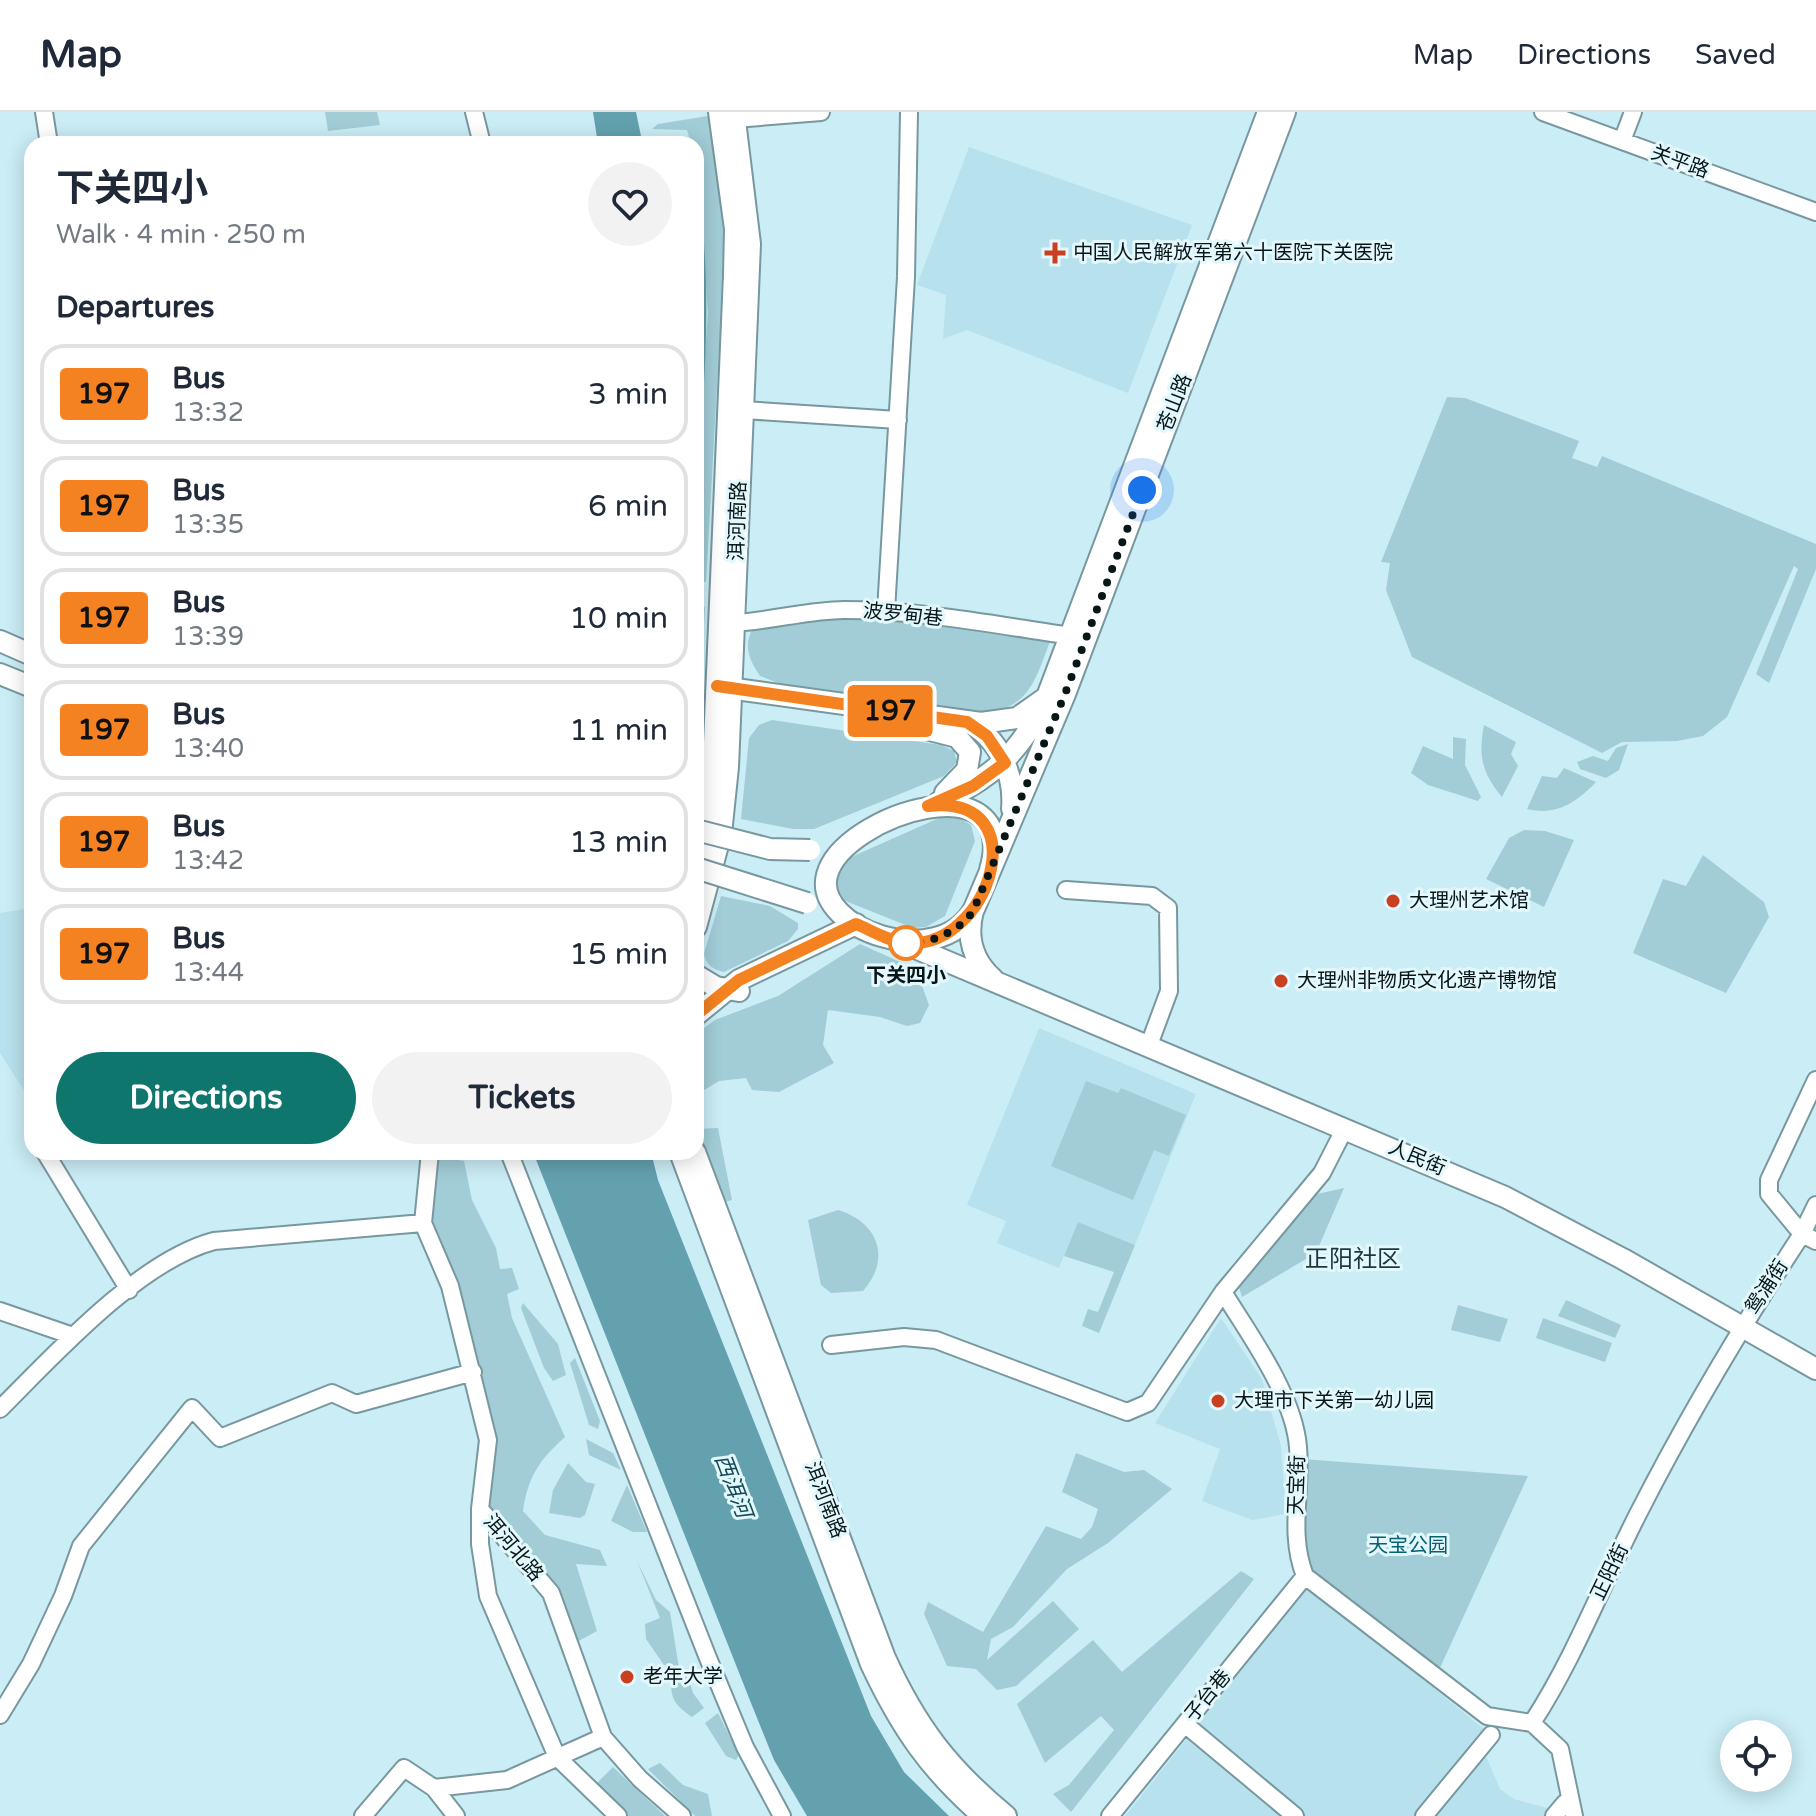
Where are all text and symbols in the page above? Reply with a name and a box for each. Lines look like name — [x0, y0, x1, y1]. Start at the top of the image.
text: Map — [40, 32, 122, 78]
text: Map — [1413, 38, 1473, 72]
text: Directions — [1517, 38, 1651, 72]
text: Saved — [1695, 38, 1776, 72]
street label: 关平路 — [1648, 140, 1712, 184]
button: heart — [588, 162, 672, 246]
text: 下关四小 — [56, 166, 208, 212]
text: Walk · 4 min · 250 m — [56, 219, 306, 250]
place label: 中国人民解放军第六十医院下关医院 — [1073, 241, 1393, 265]
marker: 中国人民解放军第六十医院下关医院 — [1044, 242, 1066, 264]
text: Departures — [56, 289, 214, 326]
text: Bus — [172, 360, 225, 397]
street label: 苍山路 — [1153, 371, 1197, 435]
text: 3 min — [588, 376, 668, 413]
text: 197 — [78, 377, 130, 411]
text: 13:32 — [172, 397, 244, 428]
your location — [1122, 470, 1162, 510]
text: Bus — [172, 472, 225, 509]
street label: 洱河南路 — [725, 481, 751, 561]
text: 6 min — [588, 488, 668, 525]
text: 197 — [78, 489, 130, 523]
text: 13:35 — [172, 509, 244, 540]
text: Bus — [172, 584, 225, 621]
street label: 波罗甸巷 — [862, 599, 944, 631]
text: 10 min — [569, 600, 668, 637]
text: 197 — [78, 601, 130, 635]
text: 13:39 — [172, 621, 244, 652]
line badge: 197 — [844, 685, 936, 737]
text: 197 — [864, 694, 916, 728]
text: Bus — [172, 696, 225, 733]
text: 11 min — [569, 712, 668, 749]
text: 197 — [78, 713, 130, 747]
text: 13:40 — [172, 733, 244, 764]
text: Bus — [172, 808, 225, 845]
text: 13 min — [569, 824, 668, 861]
text: 197 — [78, 825, 130, 859]
text: 13:42 — [172, 845, 244, 876]
place label: 大理州艺术馆 — [1409, 889, 1529, 913]
marker: 大理州艺术馆 — [1384, 892, 1402, 910]
text: Bus — [172, 920, 225, 957]
marker: 下关四小 — [889, 926, 923, 960]
text: 15 min — [569, 936, 668, 973]
text: 197 — [78, 937, 130, 971]
text: 13:44 — [172, 957, 244, 988]
place label: 下关四小 — [866, 964, 946, 988]
place label: 大理州非物质文化遗产博物馆 — [1297, 969, 1557, 993]
marker: 大理州非物质文化遗产博物馆 — [1272, 972, 1290, 990]
button: Directions — [56, 1052, 356, 1144]
button: Tickets — [372, 1052, 672, 1144]
street label: 人民街 — [1385, 1135, 1449, 1181]
district label: 正阳社区 — [1305, 1245, 1401, 1274]
street label: 鸳浦街 — [1741, 1255, 1793, 1319]
place label: 大理市下关第一幼儿园 — [1234, 1389, 1434, 1413]
marker: 大理市下关第一幼儿园 — [1209, 1392, 1227, 1410]
water label: 西洱河 — [709, 1451, 758, 1525]
street label: 天宝街 — [1284, 1455, 1310, 1515]
street label: 洱河南路 — [799, 1458, 851, 1542]
street label: 洱河北路 — [478, 1510, 548, 1586]
park label: 天宝公园 — [1368, 1534, 1448, 1558]
street label: 正阳街 — [1586, 1540, 1634, 1604]
place label: 老年大学 — [643, 1665, 723, 1689]
street label: 子台巷 — [1180, 1665, 1236, 1727]
marker: 老年大学 — [618, 1668, 636, 1686]
map controls — [1720, 1720, 1792, 1792]
button: locate — [1720, 1720, 1792, 1792]

